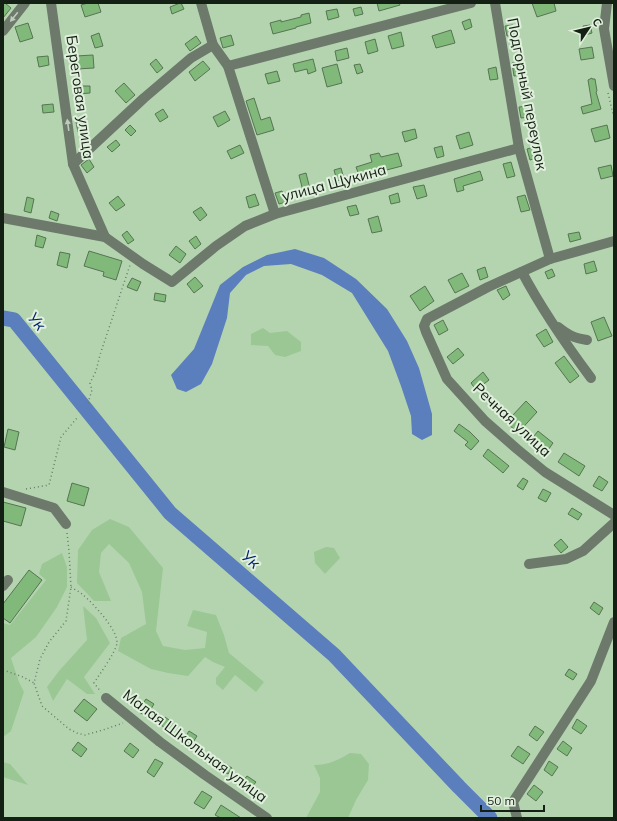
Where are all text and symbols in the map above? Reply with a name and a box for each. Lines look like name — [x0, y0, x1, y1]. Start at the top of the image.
north arrow — [569, 8, 609, 48]
one-way arrow — [10, 12, 19, 22]
text: С — [589, 15, 605, 30]
street label: Подгорный переулок — [503, 16, 552, 173]
street label: Береговая улица — [62, 34, 99, 160]
one-way arrow — [65, 119, 71, 131]
street label: улица Щукина — [280, 159, 388, 206]
water label: Ук — [23, 308, 51, 335]
street label: Речная улица — [469, 378, 555, 461]
water label: Ук — [237, 545, 265, 573]
street label: Малая Школьная улица — [119, 685, 271, 806]
scale bar — [481, 787, 544, 813]
text: 50 m — [487, 793, 515, 808]

